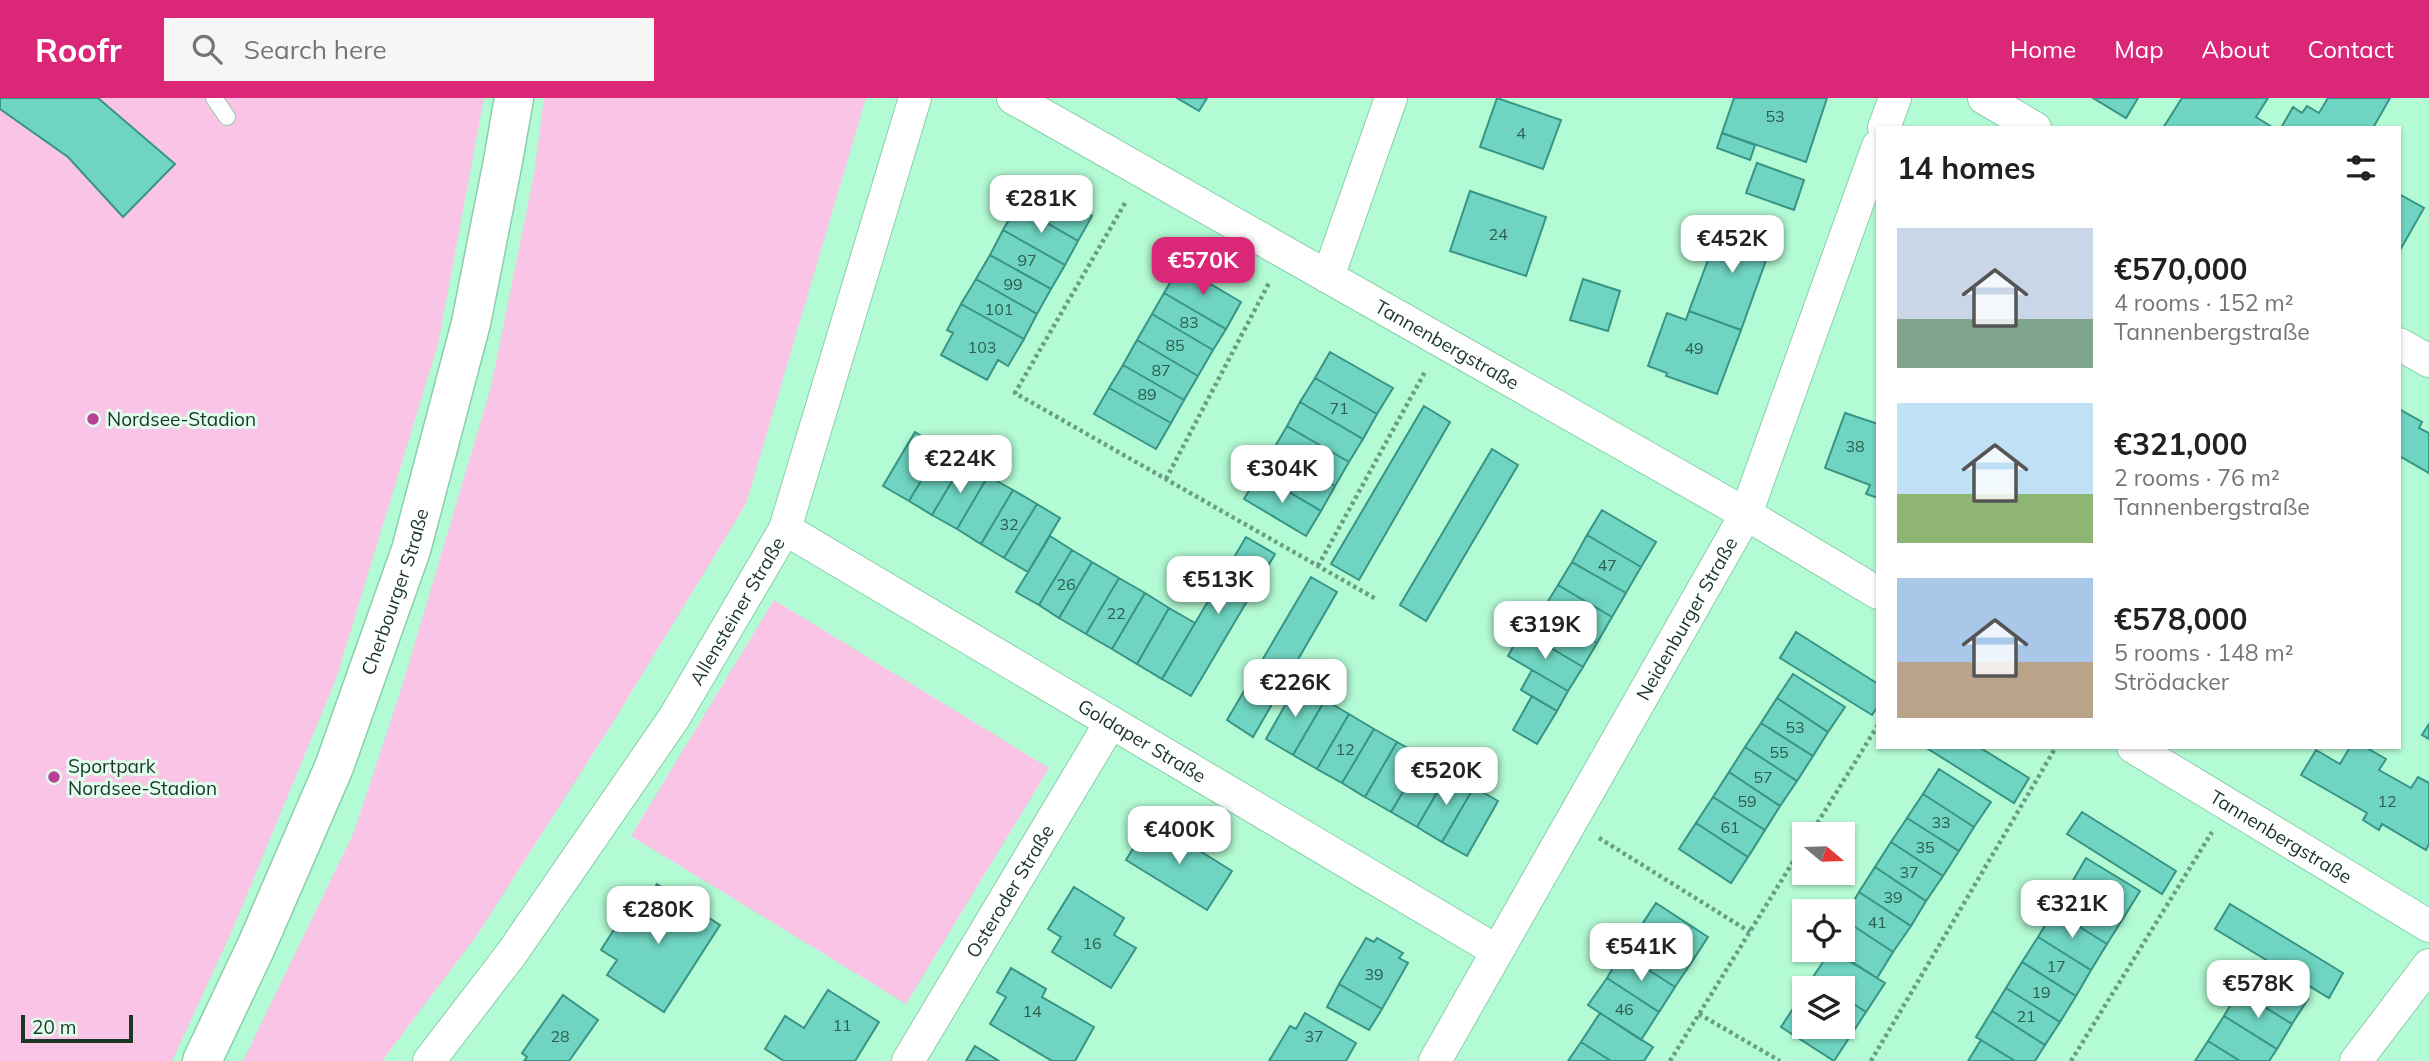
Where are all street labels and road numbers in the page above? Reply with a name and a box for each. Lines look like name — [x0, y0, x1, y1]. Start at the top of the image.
street label: Tannenbergstraße — [1371, 294, 1523, 395]
street label: Cherbourger Straße — [356, 506, 433, 678]
street label: Allensteiner Straße — [684, 532, 790, 689]
street label: Neidenburger Straße — [1631, 533, 1742, 704]
street label: Goldaper Straße — [1074, 693, 1210, 788]
street label: Tannenbergstraße — [2206, 784, 2356, 889]
street label: Osteroder Straße — [961, 820, 1059, 962]

